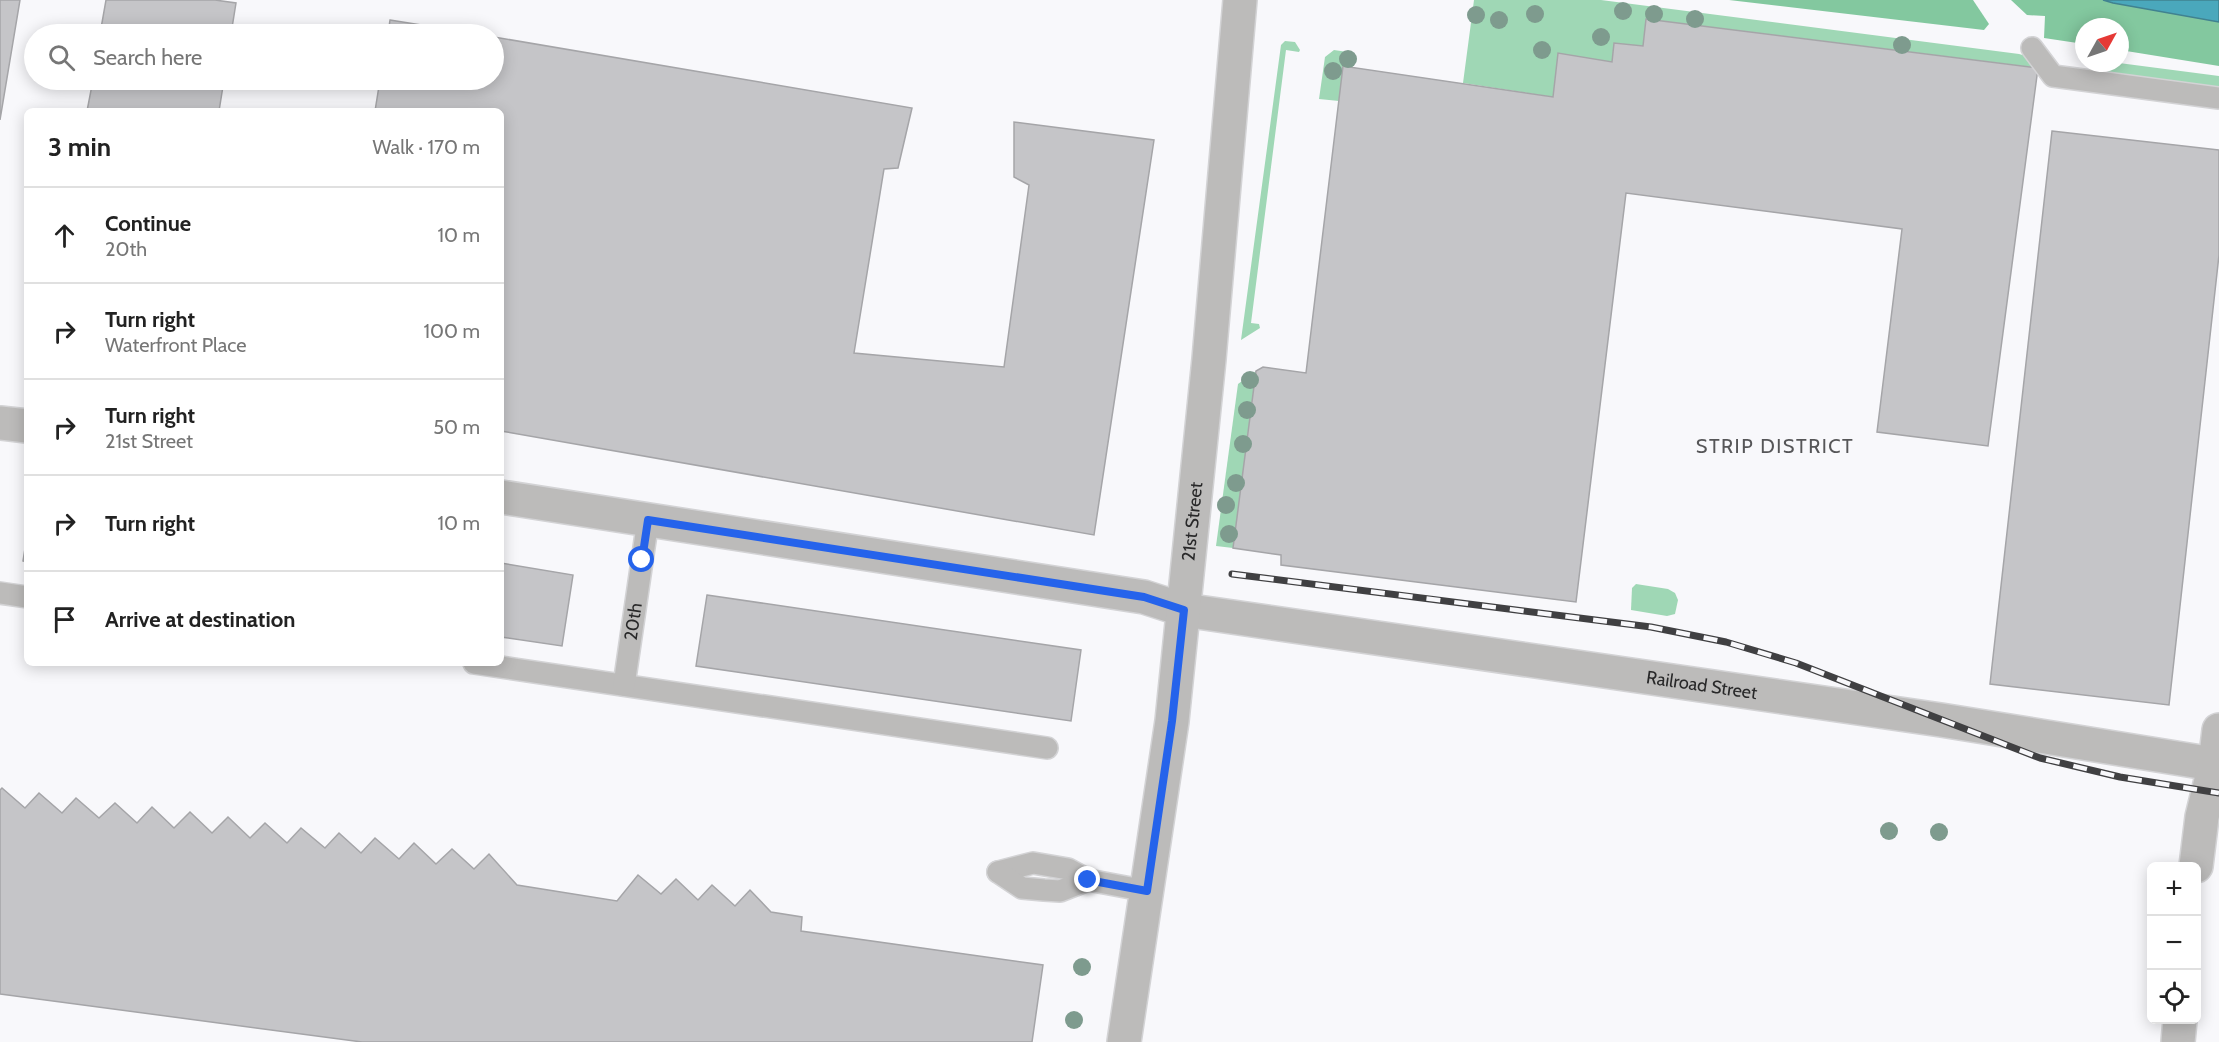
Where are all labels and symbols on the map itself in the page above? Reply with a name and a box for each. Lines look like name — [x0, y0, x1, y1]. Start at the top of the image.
north arrow — [2075, 18, 2129, 72]
district label: STRIP DISTRICT — [1696, 434, 1854, 458]
street label: 21st Street — [1177, 481, 1207, 562]
route start — [628, 546, 654, 572]
street label: 20th — [620, 601, 647, 642]
street label: Railroad Street — [1645, 666, 1759, 704]
route end — [1074, 866, 1100, 892]

